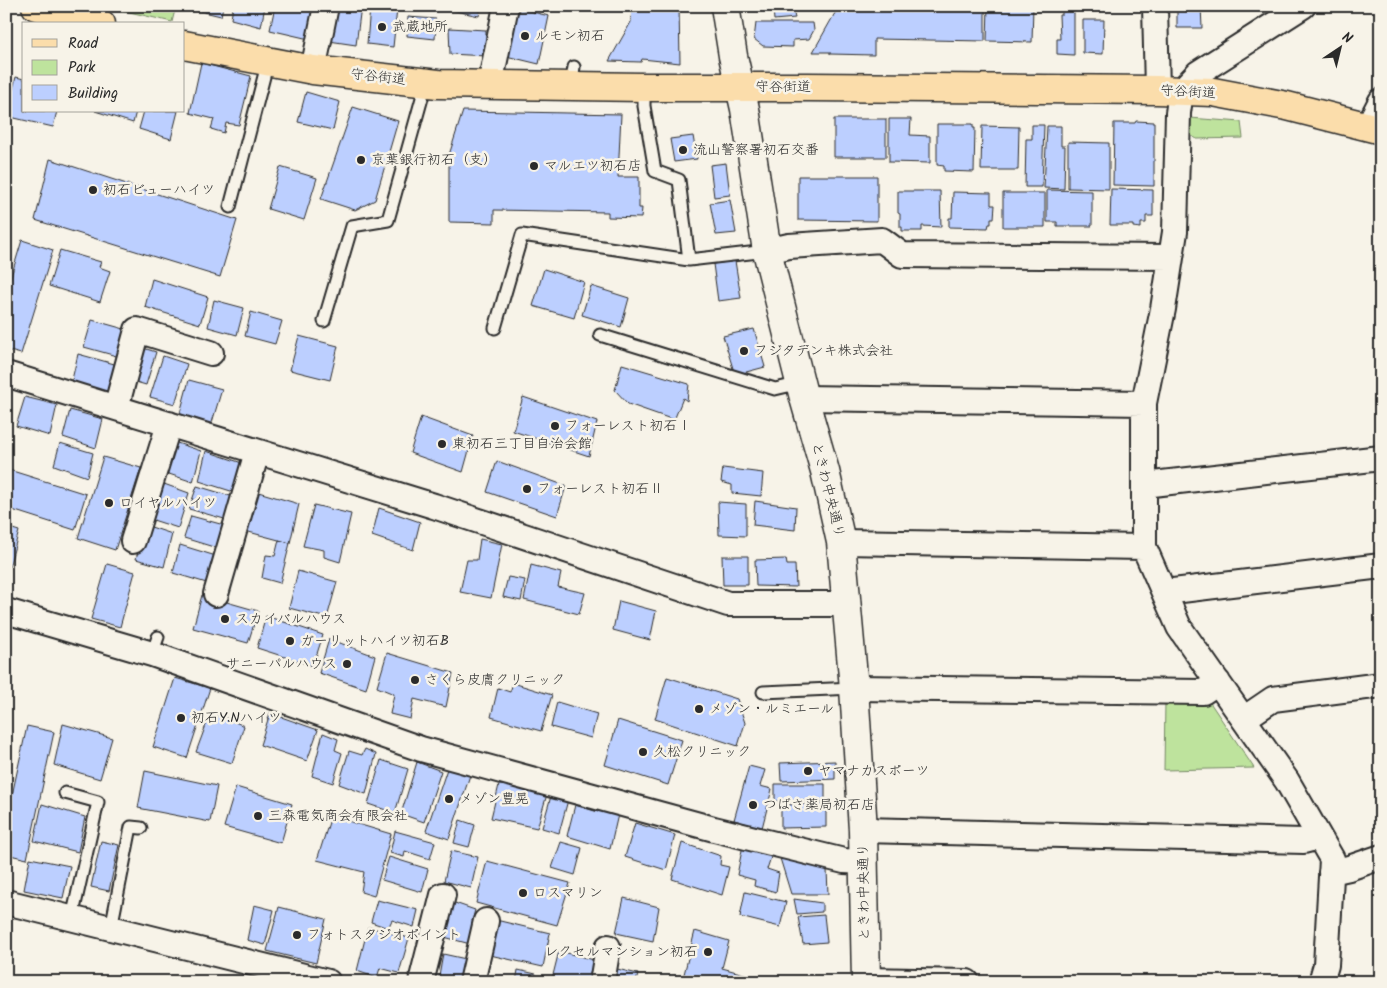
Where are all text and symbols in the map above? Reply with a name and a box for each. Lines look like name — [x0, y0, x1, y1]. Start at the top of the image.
place label: 武蔵地所 — [392, 16, 448, 38]
marker: 武蔵地所 — [376, 21, 388, 33]
legend — [22, 22, 185, 112]
north arrow — [1314, 22, 1364, 72]
place label: ルモン初石 — [535, 25, 605, 47]
text: N — [1337, 27, 1357, 50]
marker: ルモン初石 — [519, 30, 531, 42]
text: Road — [68, 32, 99, 56]
text: Park — [68, 56, 96, 80]
street label: 守谷街道 — [349, 63, 407, 91]
street label: 守谷街道 — [755, 76, 811, 98]
street label: 守谷街道 — [1159, 80, 1217, 104]
text: Building — [68, 82, 118, 106]
place label: 流山警察署初石交番 — [693, 139, 819, 161]
marker: 流山警察署初石交番 — [677, 144, 689, 156]
place label: 京葉銀行初石（支） — [371, 149, 497, 171]
marker: 京葉銀行初石（支） — [355, 154, 367, 166]
place label: マルエツ初石店 — [544, 155, 642, 177]
marker: マルエツ初石店 — [528, 160, 540, 172]
place label: 初石ビューハイツ — [103, 179, 215, 201]
marker: 初石ビューハイツ — [87, 184, 99, 196]
place label: フジタデンキ株式会社 — [754, 340, 893, 362]
marker: フジタデンキ株式会社 — [738, 345, 750, 357]
place label: フォーレスト初石Ⅰ — [565, 415, 692, 437]
marker: フォーレスト初石Ⅰ — [549, 420, 561, 432]
place label: 東初石三丁目自治会館 — [452, 433, 592, 455]
marker: 東初石三丁目自治会館 — [436, 438, 448, 450]
street label: ときわ中央通り — [805, 440, 851, 540]
place label: フォーレスト初石Ⅱ — [537, 478, 664, 500]
marker: フォーレスト初石Ⅱ — [521, 483, 533, 495]
place label: ロイヤルハイツ — [119, 492, 217, 514]
marker: ロイヤルハイツ — [103, 497, 115, 509]
place label: スカイバルハウス — [235, 608, 346, 630]
marker: スカイバルハウス — [219, 613, 231, 625]
place label: ガーリットハイツ初石B — [300, 630, 449, 652]
marker: ガーリットハイツ初石B — [284, 635, 296, 647]
place label: サニーパルハウス — [226, 653, 337, 675]
marker: サニーパルハウス — [341, 658, 353, 670]
place label: さくら皮膚クリニック — [425, 669, 565, 691]
marker: さくら皮膚クリニック — [409, 674, 421, 686]
place label: メゾン・ルミエール — [709, 698, 834, 720]
marker: メゾン・ルミエール — [693, 703, 705, 715]
place label: 初石Y.Nハイツ — [191, 707, 282, 729]
marker: 初石Y.Nハイツ — [175, 712, 187, 724]
place label: 久松クリニック — [653, 741, 751, 763]
marker: 久松クリニック — [637, 746, 649, 758]
place label: ヤマナカスポーツ — [818, 760, 929, 782]
marker: ヤマナカスポーツ — [802, 765, 814, 777]
place label: メゾン豊晃 — [459, 788, 529, 810]
marker: メゾン豊晃 — [443, 793, 455, 805]
place label: つばさ薬局初石店 — [763, 794, 875, 816]
marker: つばさ薬局初石店 — [747, 799, 759, 811]
place label: 三森電気商会有限会社 — [268, 805, 408, 827]
marker: 三森電気商会有限会社 — [252, 810, 264, 822]
street label: ときわ中央通り — [852, 843, 876, 941]
place label: ロスマリン — [533, 882, 603, 904]
marker: ロスマリン — [517, 887, 529, 899]
place label: フォトスタジオポイント — [307, 924, 461, 946]
marker: フォトスタジオポイント — [291, 929, 303, 941]
place label: レクセルマンション初石 — [544, 941, 698, 963]
marker: レクセルマンション初石 — [702, 946, 714, 958]

